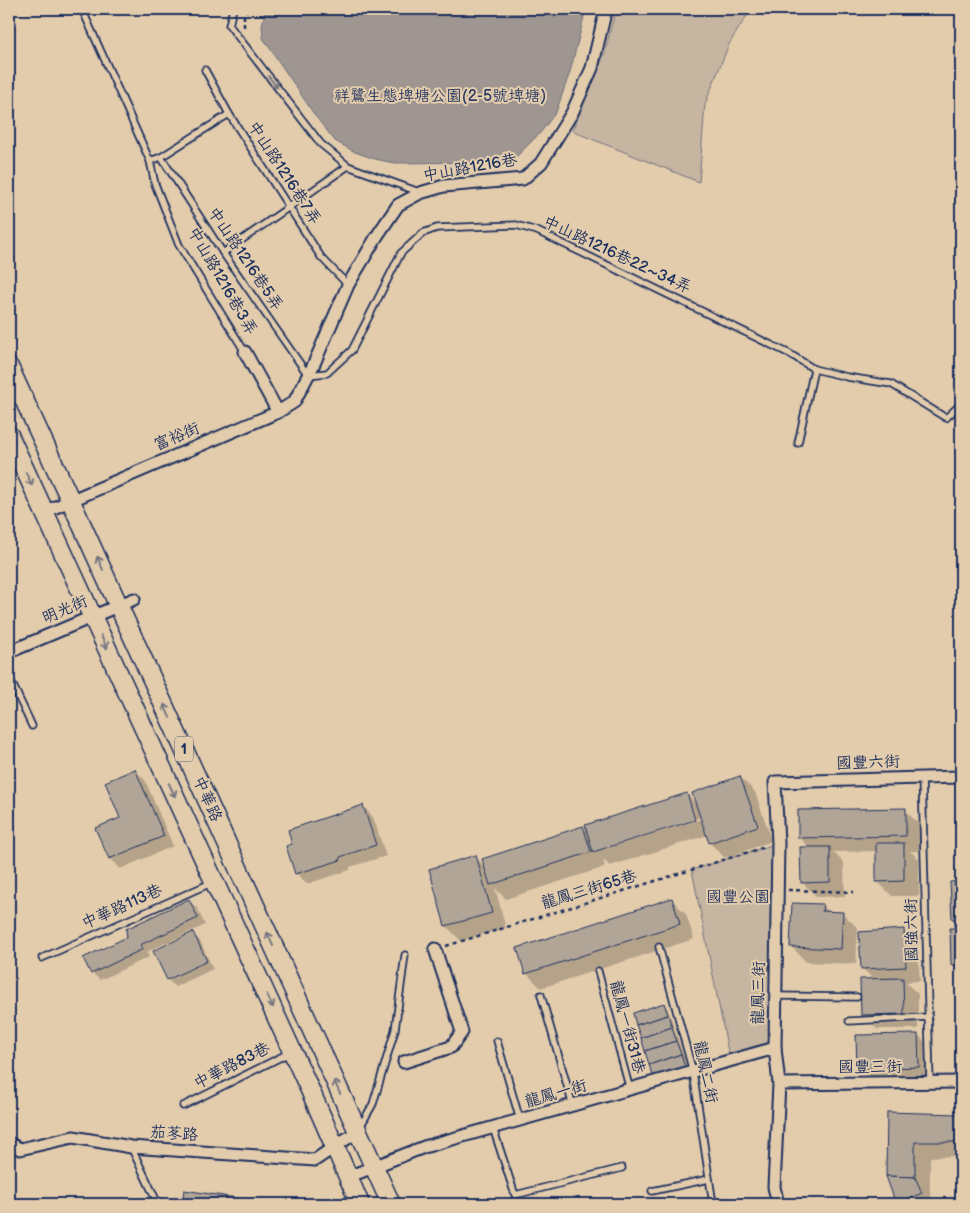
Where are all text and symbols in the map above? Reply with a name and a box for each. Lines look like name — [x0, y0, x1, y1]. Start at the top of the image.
one-way arrow — [267, 75, 278, 88]
park label: 祥鷺生態埤塘公園(2-5號埤塘) — [334, 87, 546, 106]
street label: 中山路1216巷7弄 — [244, 118, 324, 228]
street label: 中山路1216巷 — [421, 150, 519, 186]
street label: 中山路1216巷5弄 — [203, 204, 287, 314]
street label: 中山路1216巷22~34弄 — [540, 212, 694, 298]
street label: 中山路1216巷3弄 — [183, 224, 261, 338]
street label: 富裕街 — [151, 419, 203, 455]
one-way arrow — [25, 471, 34, 486]
one-way arrow — [94, 556, 104, 571]
street label: 明光街 — [39, 592, 91, 628]
one-way arrow — [100, 635, 110, 650]
one-way arrow — [161, 704, 171, 719]
road number: 1 — [175, 736, 193, 762]
street label: 國豐六街 — [836, 752, 900, 774]
street label: 中華路 — [189, 773, 225, 825]
one-way arrow — [168, 782, 178, 797]
street label: 龍鳳三街65巷 — [539, 866, 639, 914]
street label: 中華路113巷 — [79, 881, 165, 933]
park label: 國豐公園 — [706, 888, 770, 907]
street label: 國強六街 — [902, 898, 922, 962]
one-way arrow — [265, 932, 275, 947]
street label: 龍鳳三街 — [749, 961, 769, 1025]
street label: 龍鳳一街31巷 — [605, 978, 649, 1076]
one-way arrow — [265, 993, 275, 1008]
street label: 中華路83巷 — [191, 1039, 273, 1093]
street label: 龍鳳二街 — [689, 1039, 721, 1105]
street label: 國豐三街 — [838, 1058, 902, 1077]
street label: 龍鳳一街 — [523, 1076, 589, 1112]
one-way arrow — [332, 1080, 342, 1095]
street label: 茄苳路 — [149, 1123, 199, 1145]

